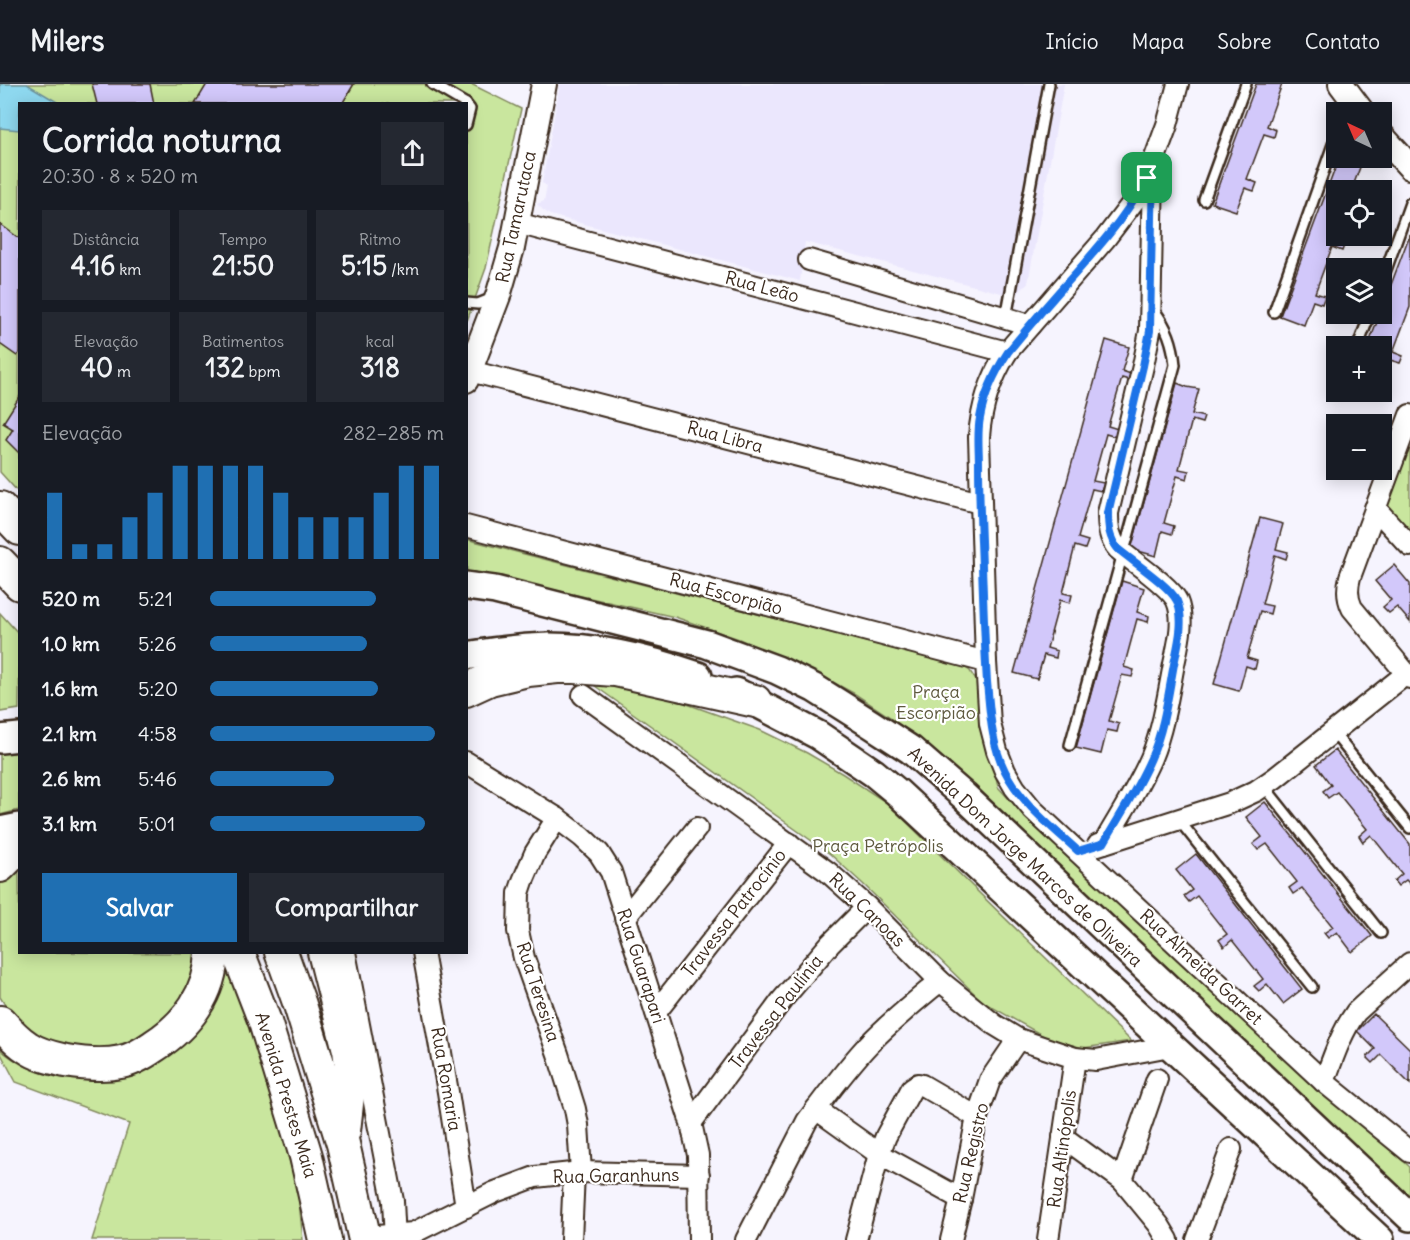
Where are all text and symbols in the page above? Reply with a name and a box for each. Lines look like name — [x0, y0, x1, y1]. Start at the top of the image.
text: Milers — [30, 23, 104, 59]
text: Início — [1045, 28, 1099, 55]
text: Mapa — [1132, 28, 1184, 55]
text: Sobre — [1217, 28, 1272, 55]
text: Contato — [1305, 28, 1380, 55]
north arrow — [1326, 102, 1392, 168]
map controls — [1326, 102, 1392, 480]
text: Corrida noturna — [42, 119, 282, 161]
button: share — [381, 122, 444, 185]
street label: Rua Tamarutaca — [490, 149, 541, 285]
pin — [1121, 152, 1172, 203]
icon: arrive — [1130, 161, 1163, 194]
text: 20:30 · 8 × 520 m — [42, 163, 198, 188]
button: locate — [1326, 180, 1392, 246]
text: Distância — [73, 229, 139, 249]
text: Tempo — [219, 229, 267, 249]
text: Ritmo — [359, 229, 401, 249]
text: 4.16 — [71, 249, 115, 282]
text: 21:50 — [212, 249, 274, 282]
text: 5:15 — [341, 249, 387, 282]
button: layers — [1326, 258, 1392, 324]
text: km — [115, 259, 141, 279]
text: /km — [387, 259, 419, 279]
street label: Rua Leão — [723, 266, 802, 307]
text: Elevação — [74, 331, 138, 351]
text: Batimentos — [202, 331, 284, 351]
text: kcal — [366, 331, 394, 351]
button: + — [1326, 336, 1392, 402]
text: 40 — [81, 351, 113, 384]
text: 132 — [205, 351, 245, 384]
text: 318 — [360, 351, 400, 384]
text: m — [113, 361, 131, 381]
text: bpm — [245, 361, 281, 381]
button: − — [1326, 414, 1392, 480]
street label: Rua Libra — [685, 415, 766, 458]
text: Elevação — [42, 420, 123, 445]
text: 282–285 m — [343, 420, 444, 445]
street label: Rua Escorpião — [667, 567, 785, 620]
text: 520 m — [42, 586, 100, 611]
text: 5:21 — [138, 586, 173, 611]
text: 1.0 km — [42, 631, 100, 656]
text: 5:26 — [138, 631, 177, 656]
text: 1.6 km — [42, 676, 98, 701]
text: 5:20 — [138, 676, 178, 701]
park label: Praça Escorpião — [896, 680, 976, 724]
text: 2.1 km — [42, 721, 97, 746]
text: 4:58 — [138, 721, 177, 746]
street label: Avenida Dom Jorge Marcos de Oliveira — [903, 742, 1148, 972]
text: 2.6 km — [42, 766, 101, 791]
text: 5:46 — [138, 766, 177, 791]
text: 3.1 km — [42, 811, 97, 836]
text: 5:01 — [138, 811, 175, 836]
park label: Praça Petrópolis — [812, 834, 944, 857]
street label: Travessa Patrocínio — [676, 844, 791, 982]
street label: Rua Canoas — [824, 868, 910, 952]
button: Salvar — [42, 873, 237, 942]
button: Compartilhar — [249, 873, 444, 942]
street label: Rua Almeida Garret — [1135, 904, 1268, 1030]
street label: Rua Guarapari — [612, 906, 671, 1026]
street label: Rua Teresina — [512, 939, 565, 1045]
street label: Travessa Paulínia — [724, 950, 827, 1073]
street label: Avenida Prestes Maia — [250, 1009, 323, 1181]
street label: Rua Romaria — [426, 1025, 467, 1133]
street label: Rua Altinópolis — [1042, 1088, 1081, 1210]
street label: Rua Registro — [948, 1100, 993, 1206]
street label: Rua Garanhuns — [552, 1163, 680, 1188]

